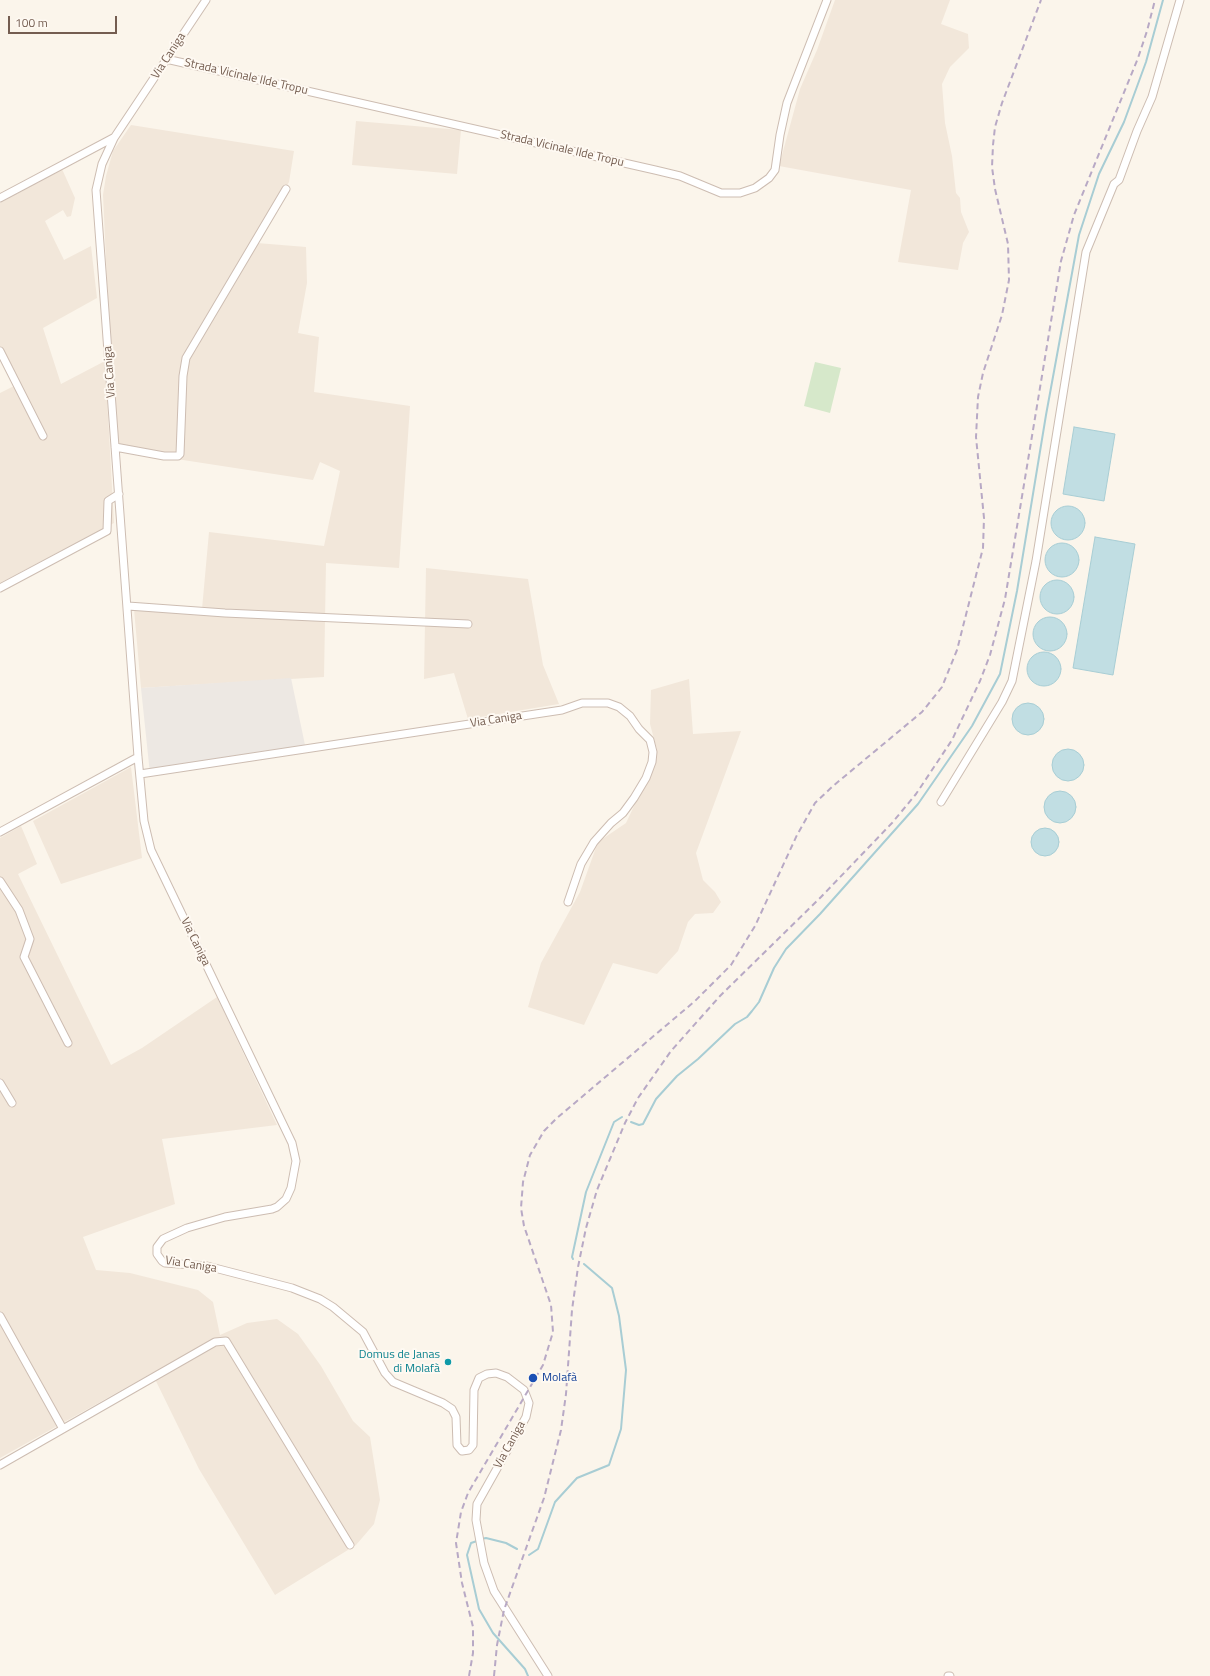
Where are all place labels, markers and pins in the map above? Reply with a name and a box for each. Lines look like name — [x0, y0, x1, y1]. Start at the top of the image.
place label: Domus de Janas di Molafà — [359, 1348, 440, 1376]
marker: Domus de Janas di Molafà — [443, 1357, 453, 1367]
place label: Molafà — [542, 1371, 577, 1385]
marker: Molafà — [527, 1372, 539, 1384]

